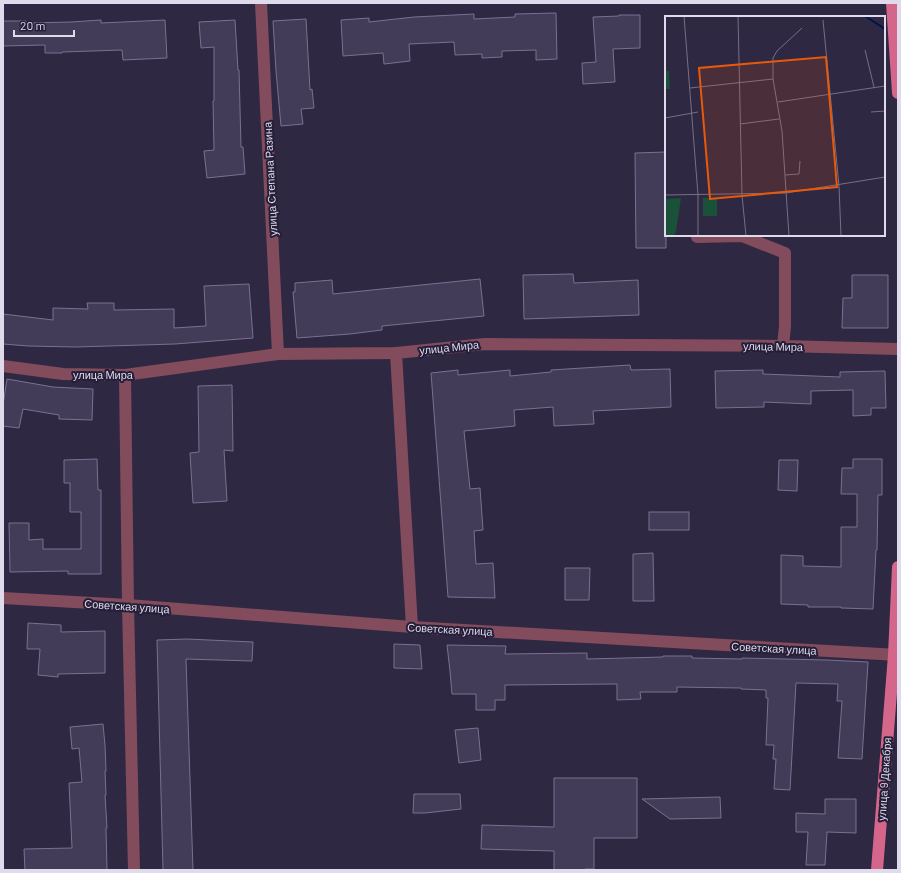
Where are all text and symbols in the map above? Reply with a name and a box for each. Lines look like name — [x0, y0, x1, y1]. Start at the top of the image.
scale bar — [14, 12, 74, 38]
inset map — [665, 16, 885, 236]
text: 20 m — [20, 18, 46, 32]
street label: улица Степана Разина — [260, 121, 279, 236]
street label: улица Мира — [418, 337, 480, 357]
street label: улица Мира — [743, 339, 804, 353]
street label: улица Мира — [73, 368, 134, 381]
street label: Советская улица — [84, 597, 171, 616]
street label: Советская улица — [407, 620, 494, 638]
street label: Советская улица — [731, 639, 818, 657]
street label: улица 9 Декабря — [875, 737, 893, 821]

